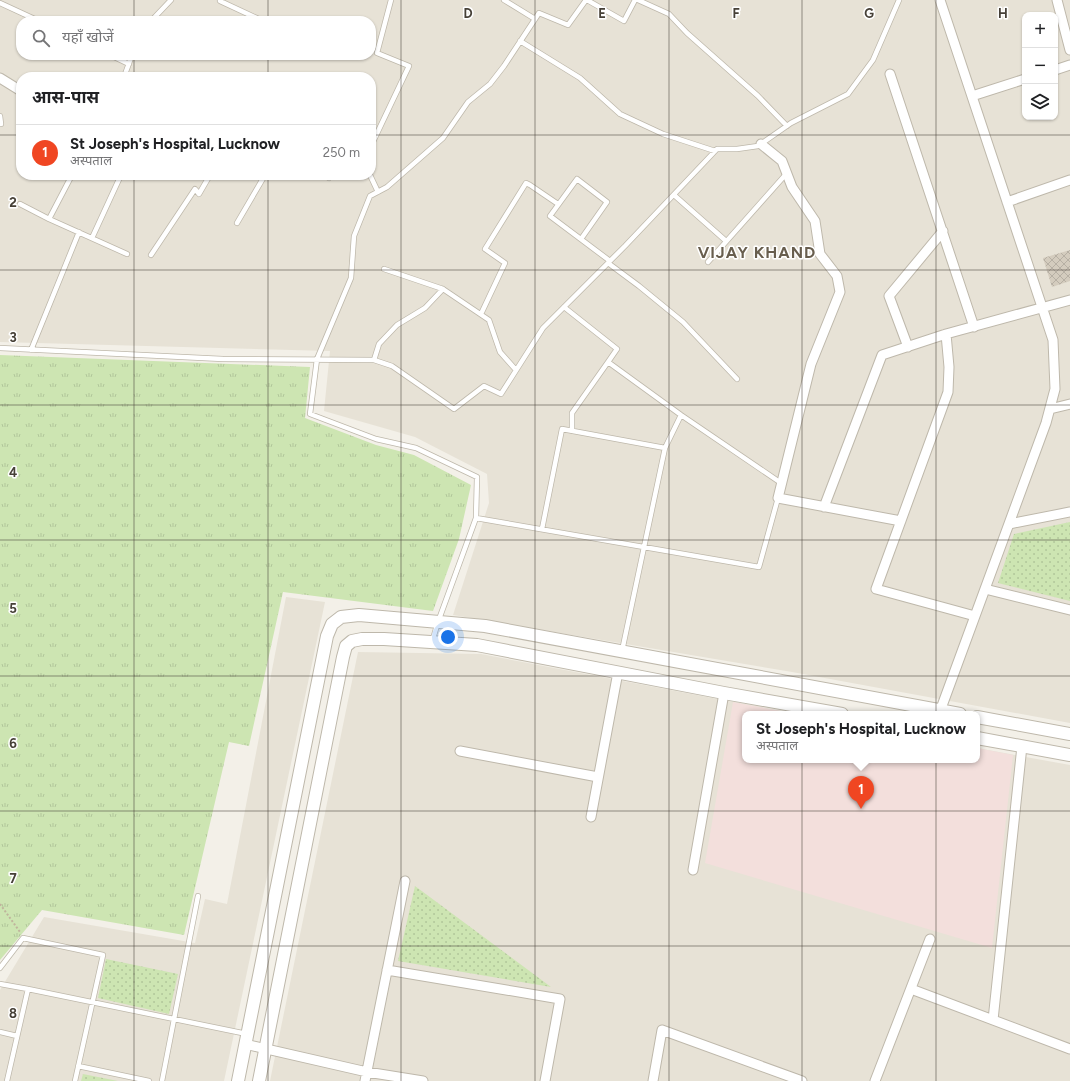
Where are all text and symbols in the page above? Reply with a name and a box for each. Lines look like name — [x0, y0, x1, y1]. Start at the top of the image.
text: D — [463, 6, 473, 21]
text: E — [598, 6, 606, 21]
text: F — [732, 6, 740, 21]
text: G — [864, 6, 874, 21]
text: H — [998, 6, 1008, 21]
map controls — [1022, 12, 1058, 120]
button: + — [1022, 12, 1058, 48]
search box — [16, 16, 376, 60]
icon: search — [30, 27, 52, 49]
text: यहाँ खोजें — [62, 28, 114, 46]
button: − — [1022, 48, 1058, 84]
button: layers — [1022, 84, 1058, 120]
text: आस-पास — [32, 87, 99, 107]
text: St Joseph's Hospital, Lucknow — [70, 135, 280, 153]
text: 1 — [42, 145, 48, 160]
text: 250 m — [323, 145, 360, 160]
text: अस्पताल — [70, 153, 112, 168]
text: 2 — [9, 195, 17, 210]
district label: VIJAY KHAND — [698, 243, 816, 262]
text: 3 — [9, 330, 17, 345]
text: 4 — [9, 465, 17, 480]
text: 5 — [9, 601, 17, 616]
your location — [438, 627, 458, 647]
popup — [742, 711, 980, 763]
text: St Joseph's Hospital, Lucknow — [756, 720, 966, 738]
text: 6 — [9, 736, 17, 751]
text: अस्पताल — [756, 738, 798, 753]
pin: 1 — [848, 776, 874, 809]
text: 7 — [9, 871, 17, 886]
text: 8 — [9, 1006, 17, 1021]

